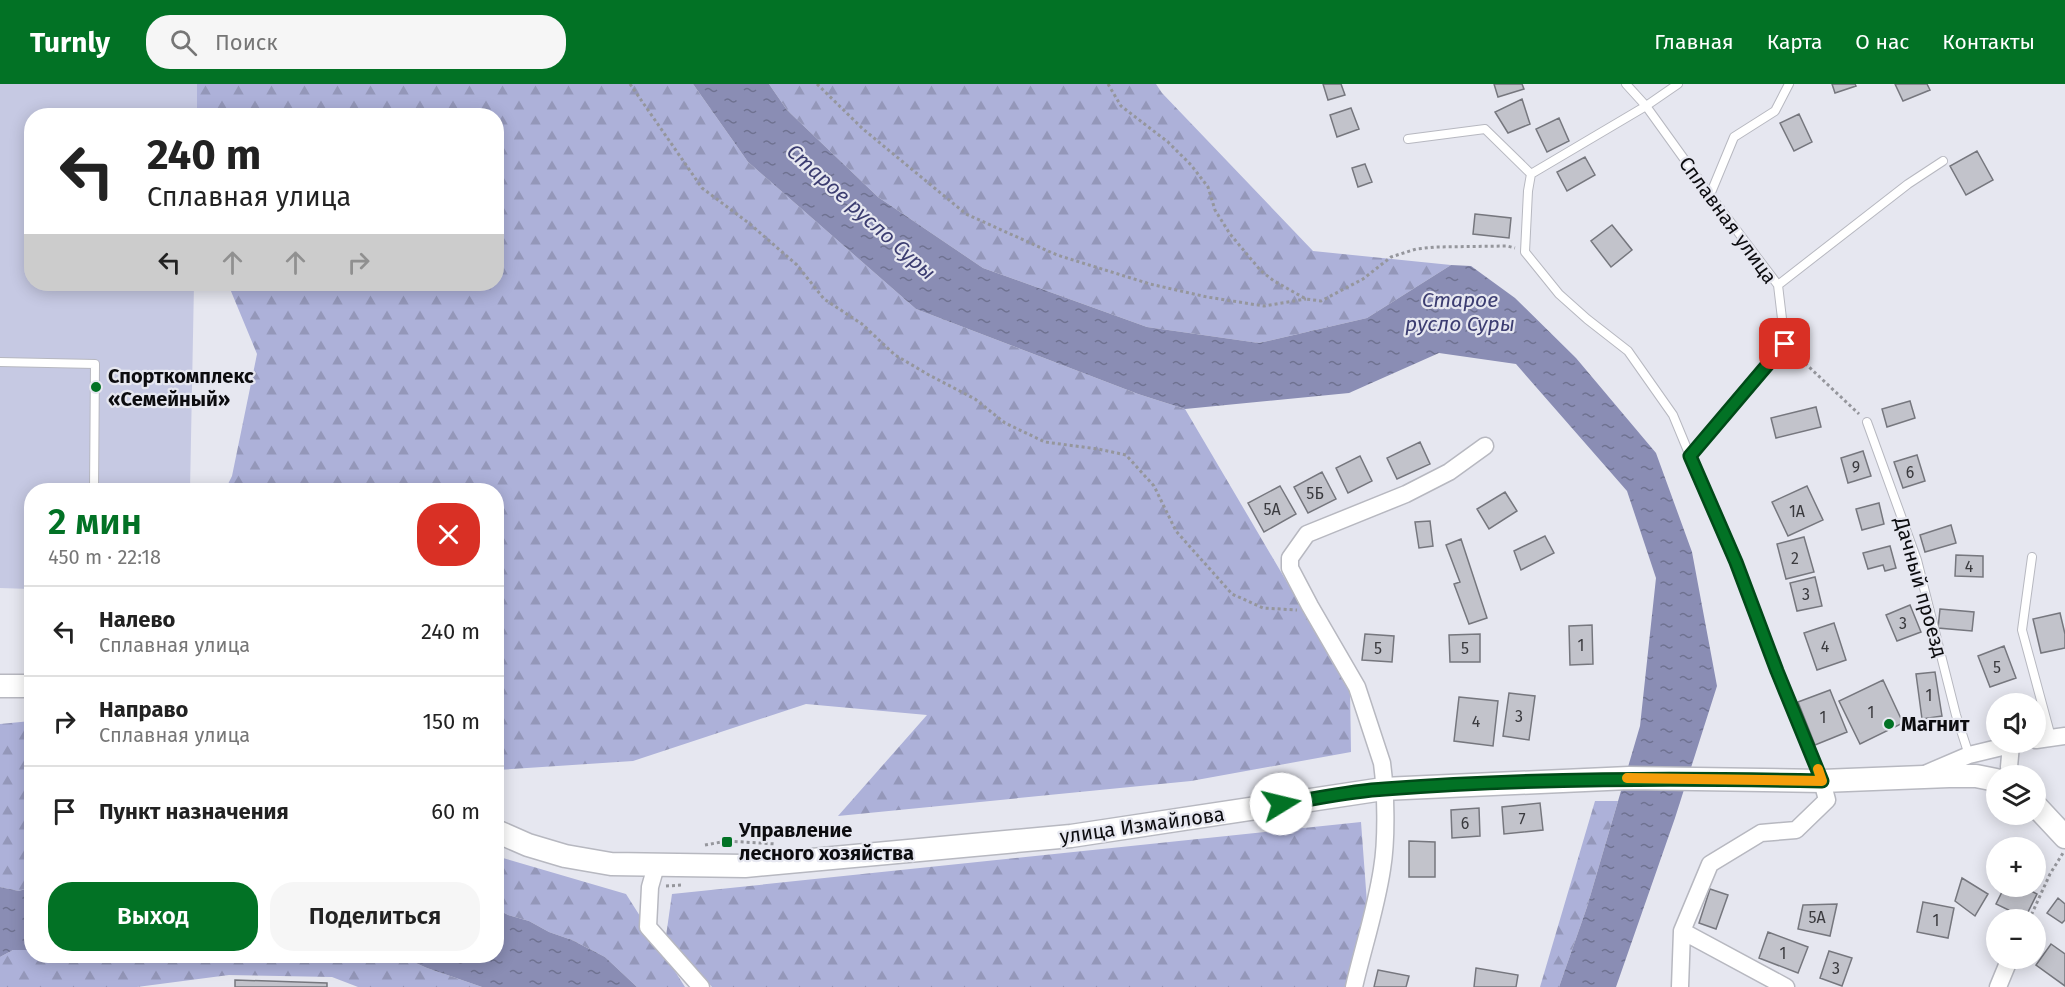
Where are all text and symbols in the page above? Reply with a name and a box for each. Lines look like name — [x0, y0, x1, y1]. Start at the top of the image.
search box — [146, 15, 566, 69]
text: Turnly — [30, 26, 110, 59]
icon: search — [167, 26, 200, 59]
text: Поиск — [215, 29, 278, 56]
text: Главная — [1654, 29, 1734, 55]
text: Карта — [1767, 29, 1822, 55]
text: О нас — [1855, 29, 1909, 55]
text: Контакты — [1942, 29, 2035, 55]
text: 240 m — [147, 130, 261, 180]
icon: left — [48, 132, 126, 210]
water label: Старое русло Суры — [781, 138, 941, 286]
street label: Сплавная улица — [1674, 152, 1782, 288]
text: Сплавная улица — [147, 181, 351, 213]
icon: left — [153, 246, 186, 279]
icon: ahead — [216, 246, 249, 279]
icon: ahead — [279, 246, 312, 279]
icon: right — [342, 246, 375, 279]
water label: Старое русло Суры — [1405, 287, 1515, 337]
pin — [1759, 318, 1810, 369]
icon: arrive — [1768, 327, 1801, 360]
place label: Спорткомплекс «Семейный» — [108, 364, 254, 411]
marker: Спорткомплекс «Семейный» — [89, 380, 103, 394]
house number: 9 — [1852, 458, 1860, 477]
house number: 6 — [1906, 463, 1914, 482]
house number: 5Б — [1306, 484, 1324, 503]
text: 2 мин — [48, 500, 142, 544]
house number: 5А — [1263, 500, 1281, 519]
house number: 1А — [1789, 502, 1806, 521]
button: close — [417, 503, 480, 566]
street label: Дачный проезд — [1889, 513, 1952, 660]
text: 450 m · 22:18 — [48, 545, 161, 569]
house number: 2 — [1791, 549, 1799, 568]
house number: 4 — [1965, 557, 1974, 576]
house number: 3 — [1802, 585, 1810, 604]
text: Налево — [99, 606, 175, 633]
house number: 3 — [1899, 614, 1907, 633]
icon: left — [48, 615, 81, 648]
text: 240 m — [421, 618, 480, 645]
text: Сплавная улица — [99, 633, 250, 657]
house number: 1 — [1578, 636, 1584, 655]
house number: 4 — [1821, 637, 1830, 656]
house number: 5 — [1374, 639, 1382, 658]
house number: 5 — [1461, 639, 1469, 658]
house number: 5 — [1993, 658, 2001, 677]
house number: 1 — [1926, 686, 1932, 705]
map controls — [1986, 693, 2046, 969]
button: sound — [1986, 693, 2046, 753]
text: Направо — [99, 696, 188, 723]
house number: 1 — [1868, 703, 1874, 722]
icon: right — [48, 705, 81, 738]
house number: 3 — [1515, 707, 1523, 726]
text: 150 m — [422, 708, 480, 735]
house number: 1 — [1820, 708, 1826, 727]
house number: 4 — [1472, 712, 1481, 731]
place label: Магнит — [1901, 712, 1970, 736]
marker: Магнит — [1882, 717, 1896, 731]
text: Сплавная улица — [99, 723, 250, 747]
button: layers — [1986, 765, 2046, 825]
position arrow — [1249, 772, 1313, 836]
icon: arrive — [48, 795, 81, 828]
text: Пункт назначения — [99, 798, 289, 825]
text: 60 m — [431, 798, 480, 825]
street label: улица Измайлова — [1058, 802, 1226, 848]
house number: 7 — [1518, 810, 1526, 829]
house number: 6 — [1461, 814, 1469, 833]
place label: Управление лесного хозяйства — [738, 818, 914, 865]
marker: Управление лесного хозяйства — [720, 835, 734, 849]
button: + — [1986, 837, 2046, 897]
button: Выход — [48, 882, 258, 951]
button: Поделиться — [270, 882, 480, 951]
house number: 5А — [1808, 908, 1826, 927]
button: − — [1986, 909, 2046, 969]
house number: 1 — [1933, 911, 1939, 930]
house number: 1 — [1780, 944, 1786, 963]
house number: 3 — [1832, 959, 1840, 978]

